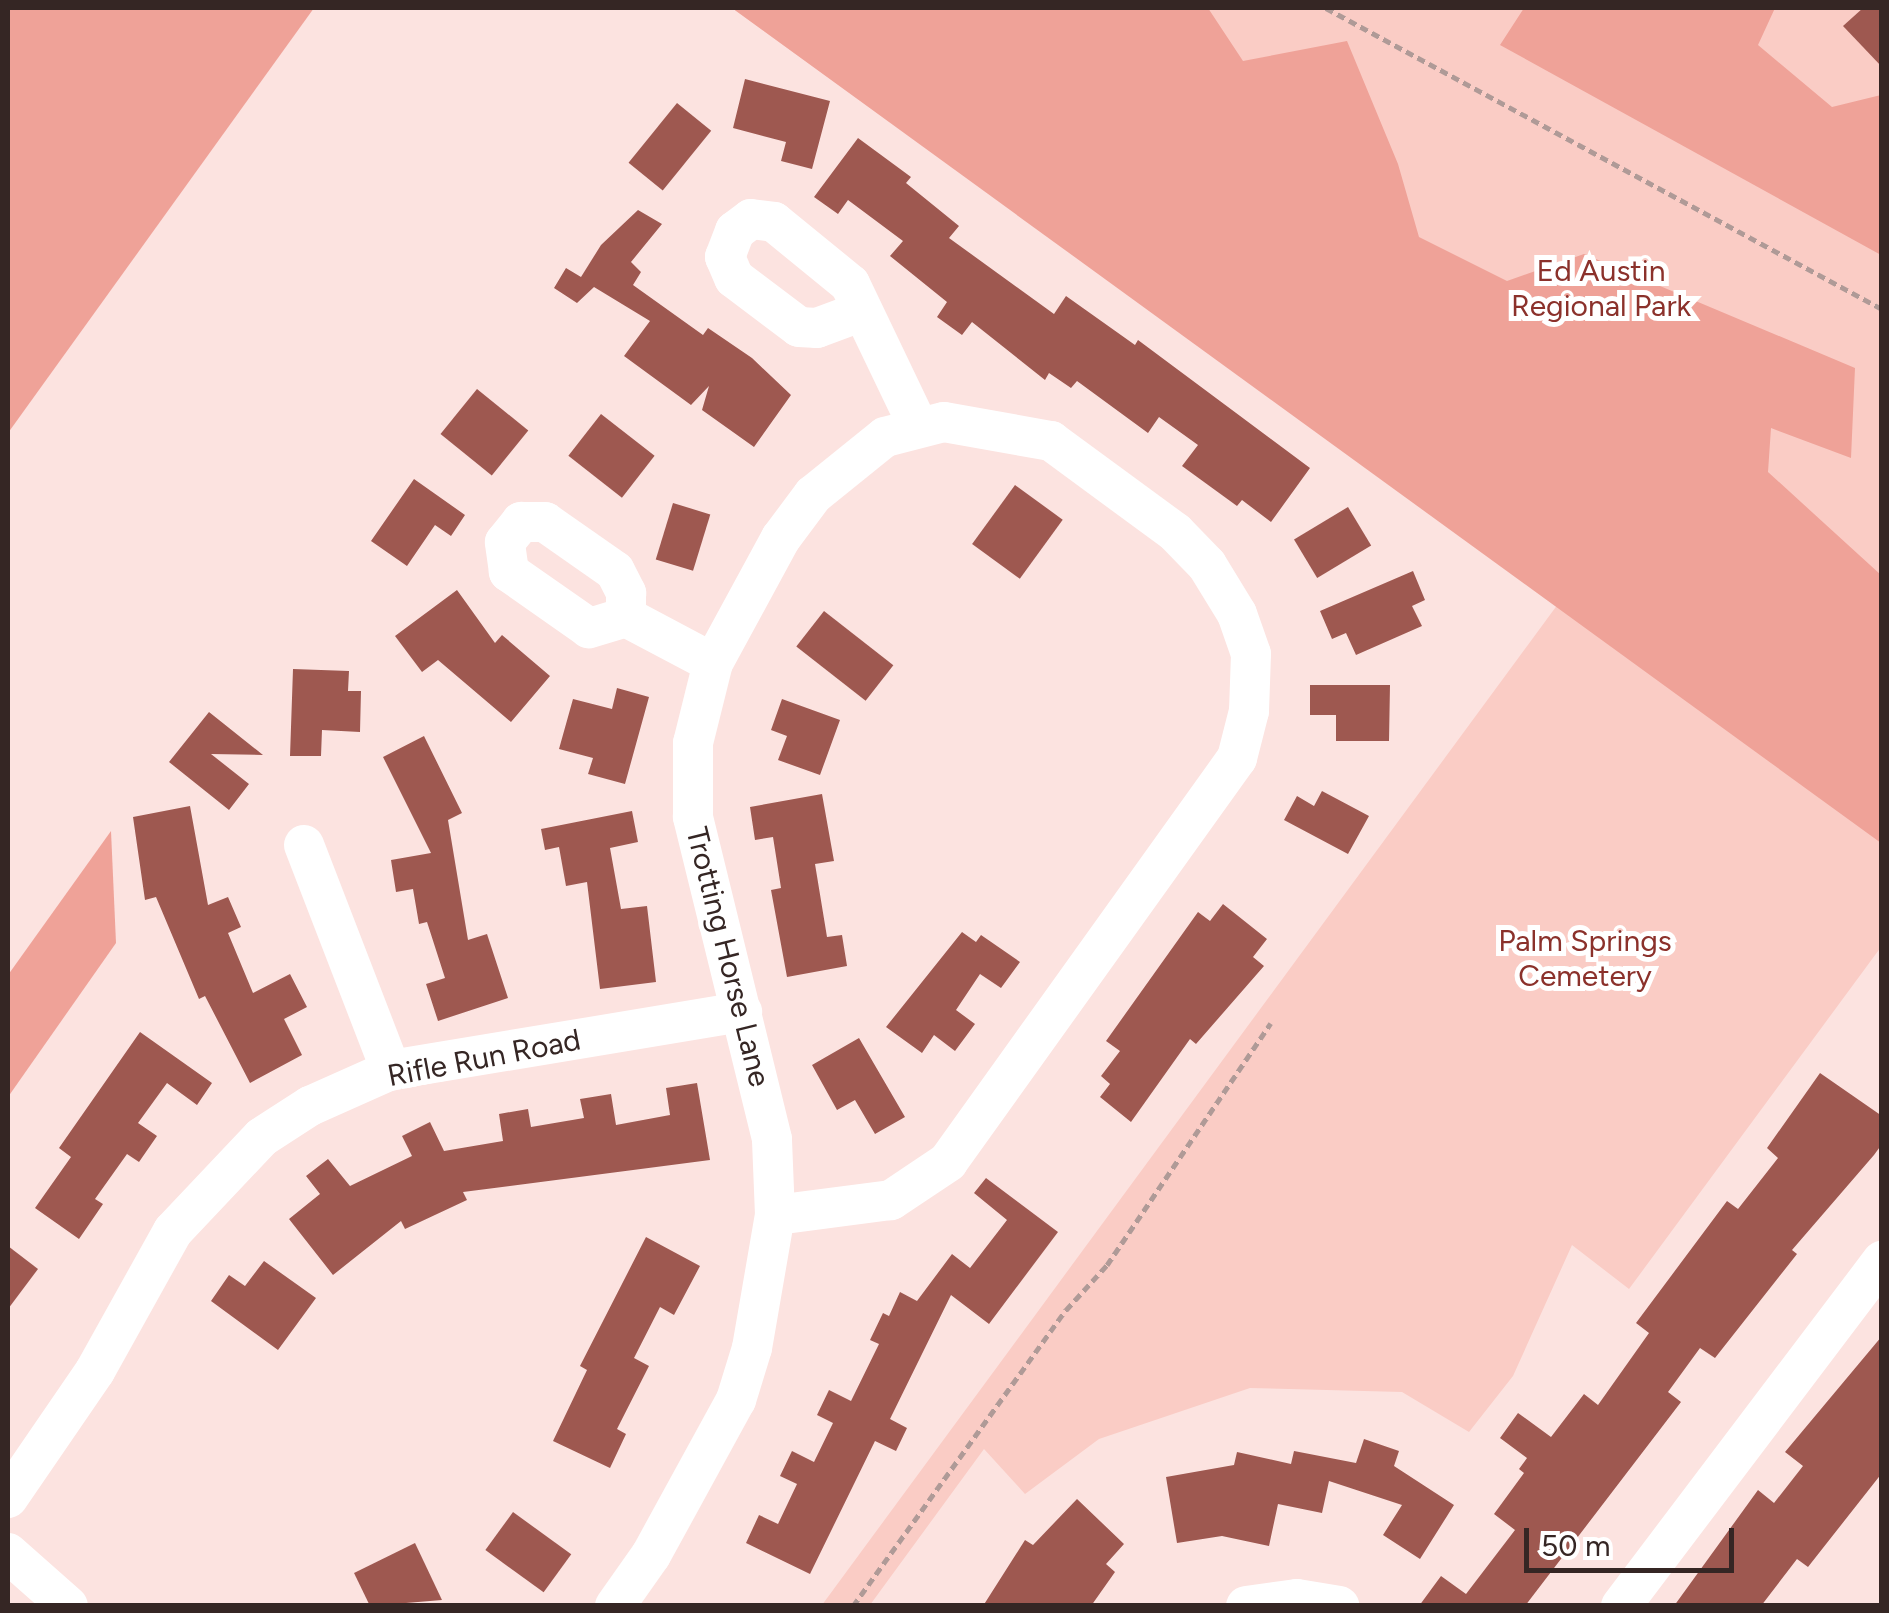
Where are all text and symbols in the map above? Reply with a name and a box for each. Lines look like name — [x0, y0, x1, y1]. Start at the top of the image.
park label: Ed Austin Regional Park — [1511, 253, 1691, 324]
street label: Trotting Horse Lane — [678, 824, 778, 1090]
park label: Palm Springs Cemetery — [1498, 923, 1672, 994]
street label: Rifle Run Road — [384, 1022, 584, 1094]
scale bar — [1529, 1508, 1739, 1570]
text: 50 m — [1541, 1527, 1610, 1564]

